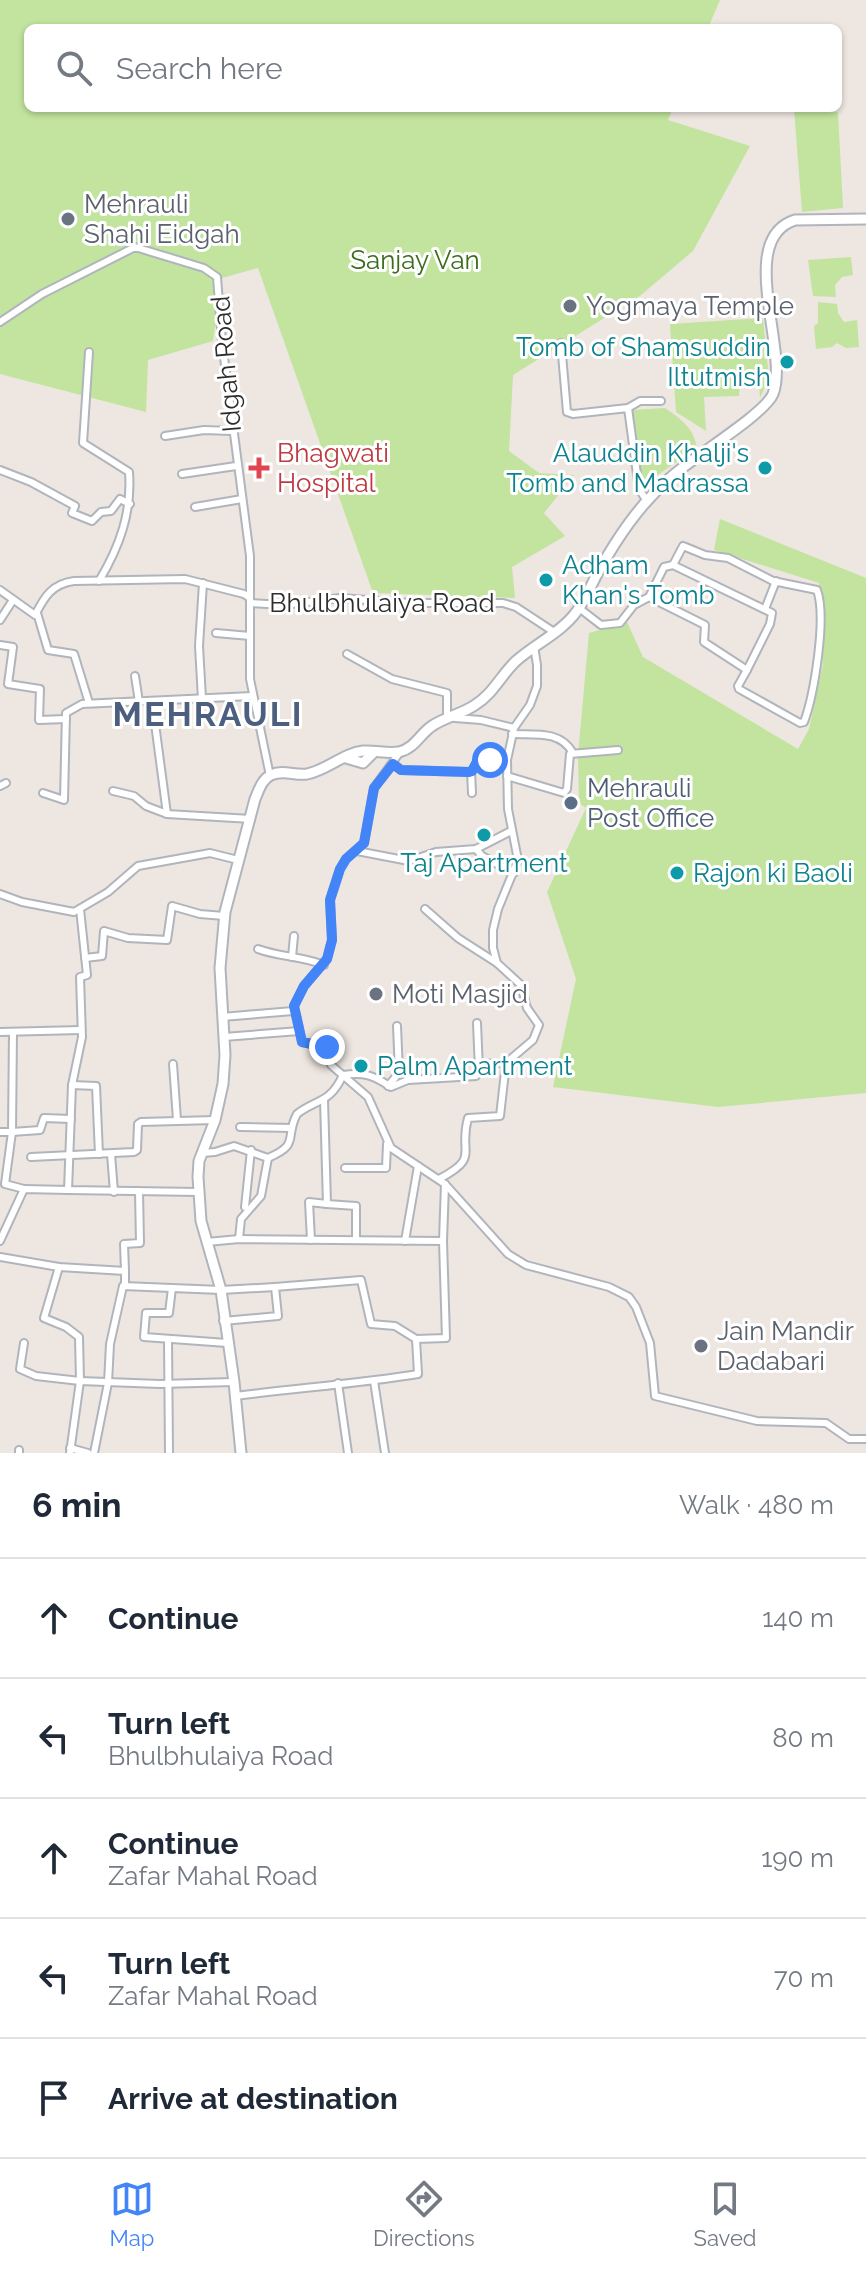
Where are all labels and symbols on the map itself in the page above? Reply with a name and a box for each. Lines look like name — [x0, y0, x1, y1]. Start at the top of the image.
place label: Mehrauli Shahi Eidgah — [84, 189, 240, 249]
marker: Mehrauli Shahi Eidgah — [59, 210, 77, 228]
park label: Sanjay Van — [350, 245, 480, 275]
place label: Yogmaya Temple — [586, 291, 794, 321]
street label: Idgah Road — [205, 295, 247, 433]
marker: Yogmaya Temple — [561, 297, 579, 315]
place label: Tomb of Shamsuddin Iltutmish — [516, 332, 771, 392]
marker: Tomb of Shamsuddin Iltutmish — [778, 353, 796, 371]
place label: Bhagwati Hospital — [277, 438, 389, 498]
place label: Alauddin Khalji's Tomb and Madrassa — [506, 438, 749, 498]
marker: Bhagwati Hospital — [248, 457, 270, 479]
marker: Alauddin Khalji's Tomb and Madrassa — [756, 459, 774, 477]
place label: Adham Khan's Tomb — [562, 550, 715, 610]
marker: Adham Khan's Tomb — [537, 571, 555, 589]
street label: Bhulbhulaiya Road — [269, 588, 495, 618]
district label: MEHRAULI — [113, 694, 303, 734]
route start — [472, 742, 508, 778]
place label: Mehrauli Post Office — [587, 773, 714, 833]
marker: Mehrauli Post Office — [562, 794, 580, 812]
marker: Taj Apartment — [475, 826, 493, 844]
place label: Taj Apartment — [400, 848, 568, 878]
place label: Rajon ki Baoli — [693, 858, 853, 888]
marker: Rajon ki Baoli — [668, 864, 686, 882]
place label: Moti Masjid — [392, 979, 528, 1009]
marker: Moti Masjid — [367, 985, 385, 1003]
route end — [309, 1029, 345, 1065]
place label: Palm Apartment — [377, 1051, 573, 1081]
marker: Palm Apartment — [352, 1057, 370, 1075]
place label: Jain Mandir Dadabari — [717, 1316, 854, 1376]
marker: Jain Mandir Dadabari — [692, 1337, 710, 1355]

